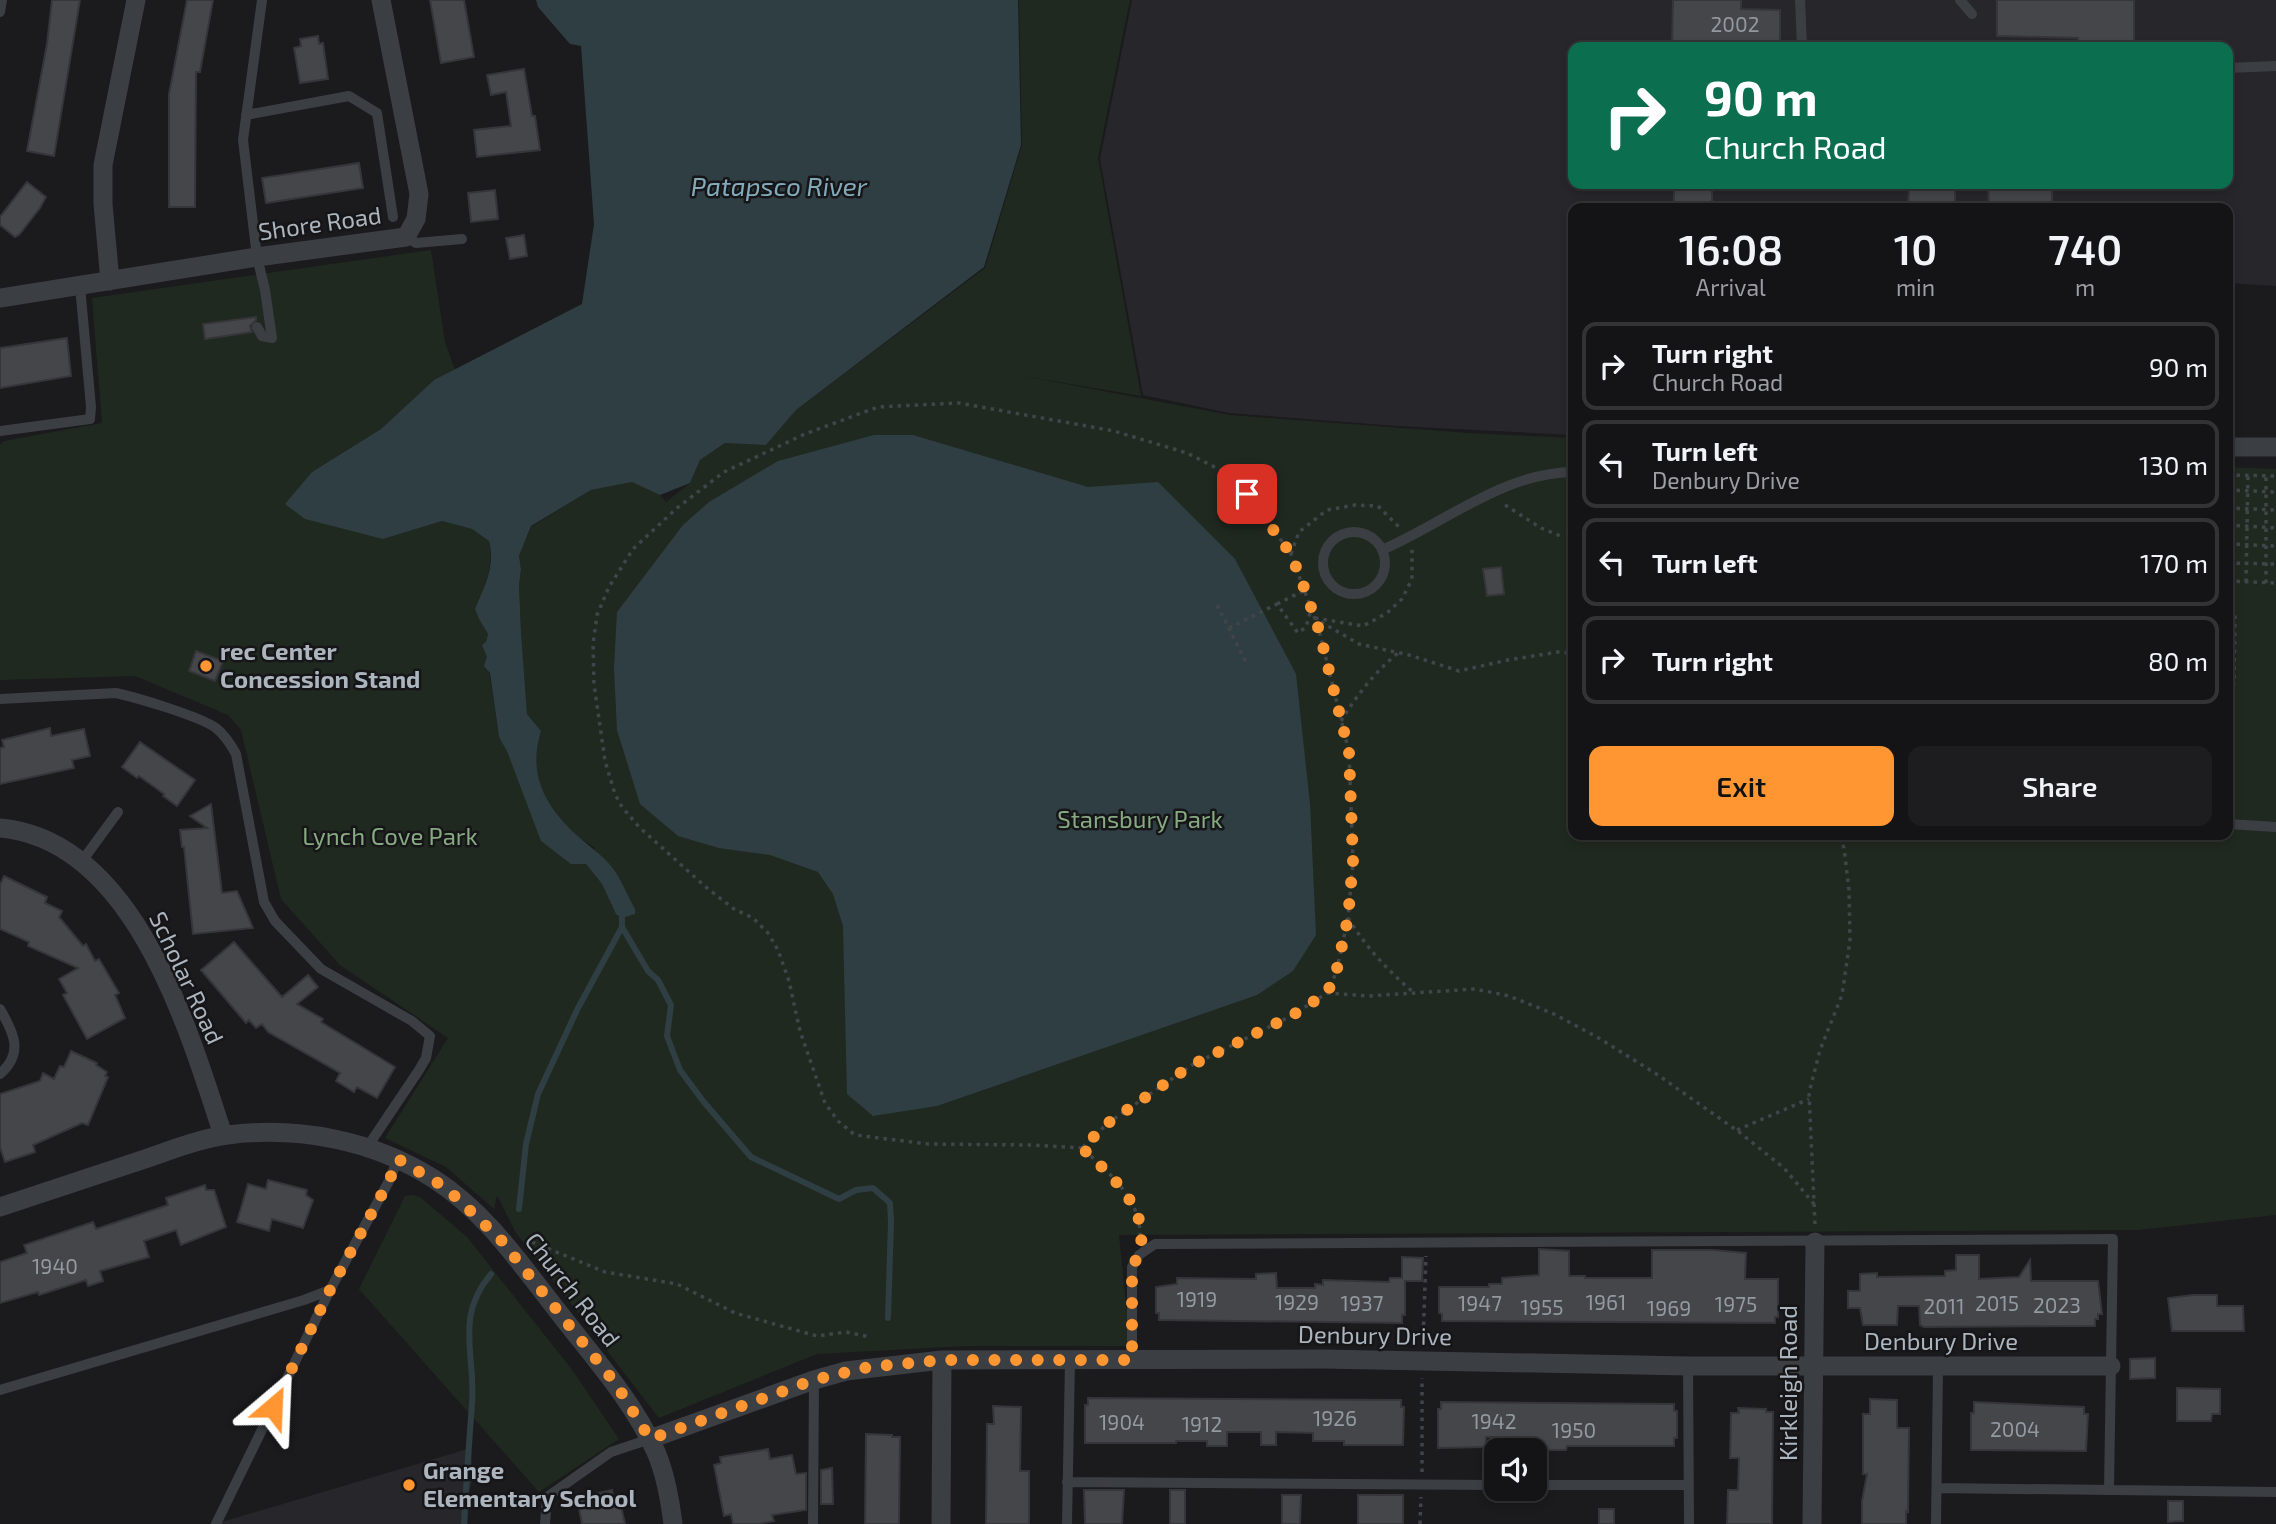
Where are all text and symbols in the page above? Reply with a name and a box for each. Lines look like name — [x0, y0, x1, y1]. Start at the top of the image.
house number: 2002 — [1711, 11, 1759, 36]
text: 90 m — [1704, 67, 1818, 126]
icon: right — [1589, 70, 1680, 161]
text: Church Road — [1704, 127, 1887, 165]
water label: Patapsco River — [691, 170, 868, 201]
street label: Shore Road — [256, 200, 383, 245]
text: 16:08 — [1679, 223, 1783, 273]
text: 10 — [1894, 223, 1937, 273]
text: 740 — [2048, 223, 2122, 273]
text: Arrival — [1696, 273, 1766, 301]
text: min — [1896, 273, 1935, 301]
text: m — [2075, 273, 2095, 301]
text: Turn right — [1652, 337, 1773, 368]
icon: right — [1593, 347, 1631, 385]
text: 90 m — [2149, 351, 2208, 382]
text: Church Road — [1652, 368, 1783, 396]
text: Turn left — [1652, 435, 1758, 466]
icon: left — [1593, 445, 1631, 483]
text: 130 m — [2139, 449, 2208, 480]
pin — [1217, 464, 1277, 524]
text: Denbury Drive — [1652, 466, 1800, 494]
icon: arrive — [1228, 475, 1266, 513]
icon: left — [1593, 543, 1631, 581]
text: Turn left — [1652, 547, 1758, 578]
text: 170 m — [2140, 547, 2208, 578]
place label: rec Center Concession Stand — [220, 636, 420, 693]
icon: right — [1593, 641, 1631, 679]
text: Turn right — [1652, 645, 1773, 676]
text: 80 m — [2148, 645, 2208, 676]
marker: rec Center Concession Stand — [198, 658, 214, 674]
button: Exit — [1589, 746, 1894, 826]
button: Share — [1908, 746, 2212, 826]
park label: Stansbury Park — [1057, 804, 1223, 833]
park label: Lynch Cove Park — [302, 821, 478, 850]
street label: Scholar Road — [144, 907, 231, 1048]
street label: Church Road — [520, 1226, 627, 1352]
house number: 1940 — [32, 1253, 78, 1278]
house number: 1919 — [1177, 1286, 1217, 1311]
house number: 1929 — [1275, 1289, 1319, 1314]
house number: 1961 — [1586, 1289, 1626, 1314]
house number: 1937 — [1341, 1290, 1384, 1315]
house number: 1947 — [1458, 1290, 1502, 1315]
house number: 2015 — [1975, 1290, 2019, 1315]
house number: 1975 — [1715, 1291, 1757, 1316]
house number: 2023 — [2033, 1292, 2081, 1317]
house number: 2011 — [1923, 1293, 1965, 1318]
house number: 1955 — [1521, 1294, 1563, 1319]
house number: 1969 — [1647, 1295, 1691, 1320]
street label: Kirkleigh Road — [1773, 1305, 1802, 1461]
street label: Denbury Drive — [1298, 1319, 1452, 1350]
street label: Denbury Drive — [1864, 1326, 2018, 1355]
position arrow — [236, 1370, 310, 1444]
house number: 1926 — [1313, 1405, 1357, 1430]
house number: 1942 — [1471, 1408, 1517, 1433]
house number: 1904 — [1099, 1409, 1145, 1434]
house number: 1912 — [1182, 1411, 1222, 1436]
house number: 2004 — [1990, 1416, 2040, 1441]
house number: 1950 — [1552, 1417, 1596, 1442]
map controls — [1484, 1438, 1547, 1501]
button: sound — [1484, 1438, 1547, 1501]
place label: Grange Elementary School — [423, 1455, 636, 1512]
marker: Grange Elementary School — [401, 1477, 417, 1493]

